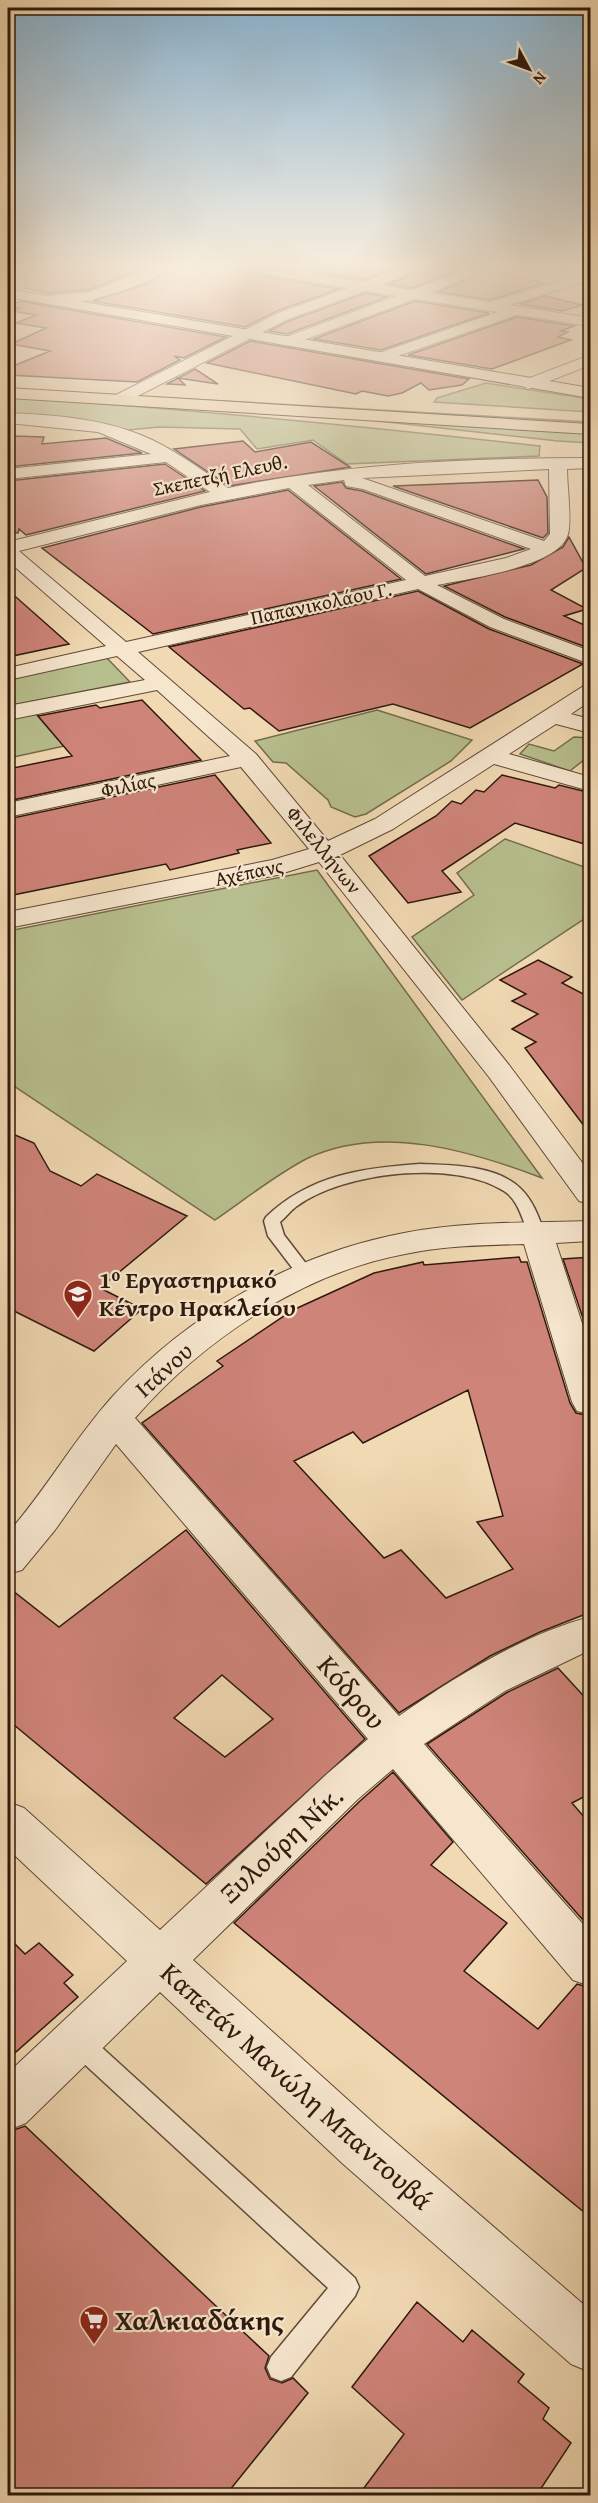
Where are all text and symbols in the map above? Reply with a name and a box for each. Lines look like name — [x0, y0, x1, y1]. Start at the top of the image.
north arrow — [499, 39, 559, 99]
text: N — [528, 67, 553, 91]
street label: Σκεπετζή Ελευθ. — [150, 446, 290, 503]
street label: Παπανικολάου Γ. — [248, 573, 394, 632]
street label: Φιλίας — [98, 764, 158, 804]
street label: Φιλελλήνων — [280, 799, 369, 900]
street label: Αχέπανς — [212, 850, 286, 893]
place label: 1⁰ Εργαστηριακό Κέντρο Ηρακλείου — [99, 1262, 296, 1325]
school or university icon: 1⁰ Εργαστηριακό Κέντρο Ηρακλείου — [62, 1278, 94, 1320]
street label: Ιτάνου — [127, 1334, 201, 1405]
street label: Κόδρου — [308, 1645, 396, 1738]
street label: Ξυλούρη Νίκ. — [210, 1775, 352, 1912]
street label: Καπετάν Μανώλη Μπαντουβά — [152, 1952, 443, 2219]
place label: Χαλκιαδάκης — [115, 2299, 284, 2340]
supermarket icon: Χαλκιαδάκης — [78, 2304, 110, 2346]

